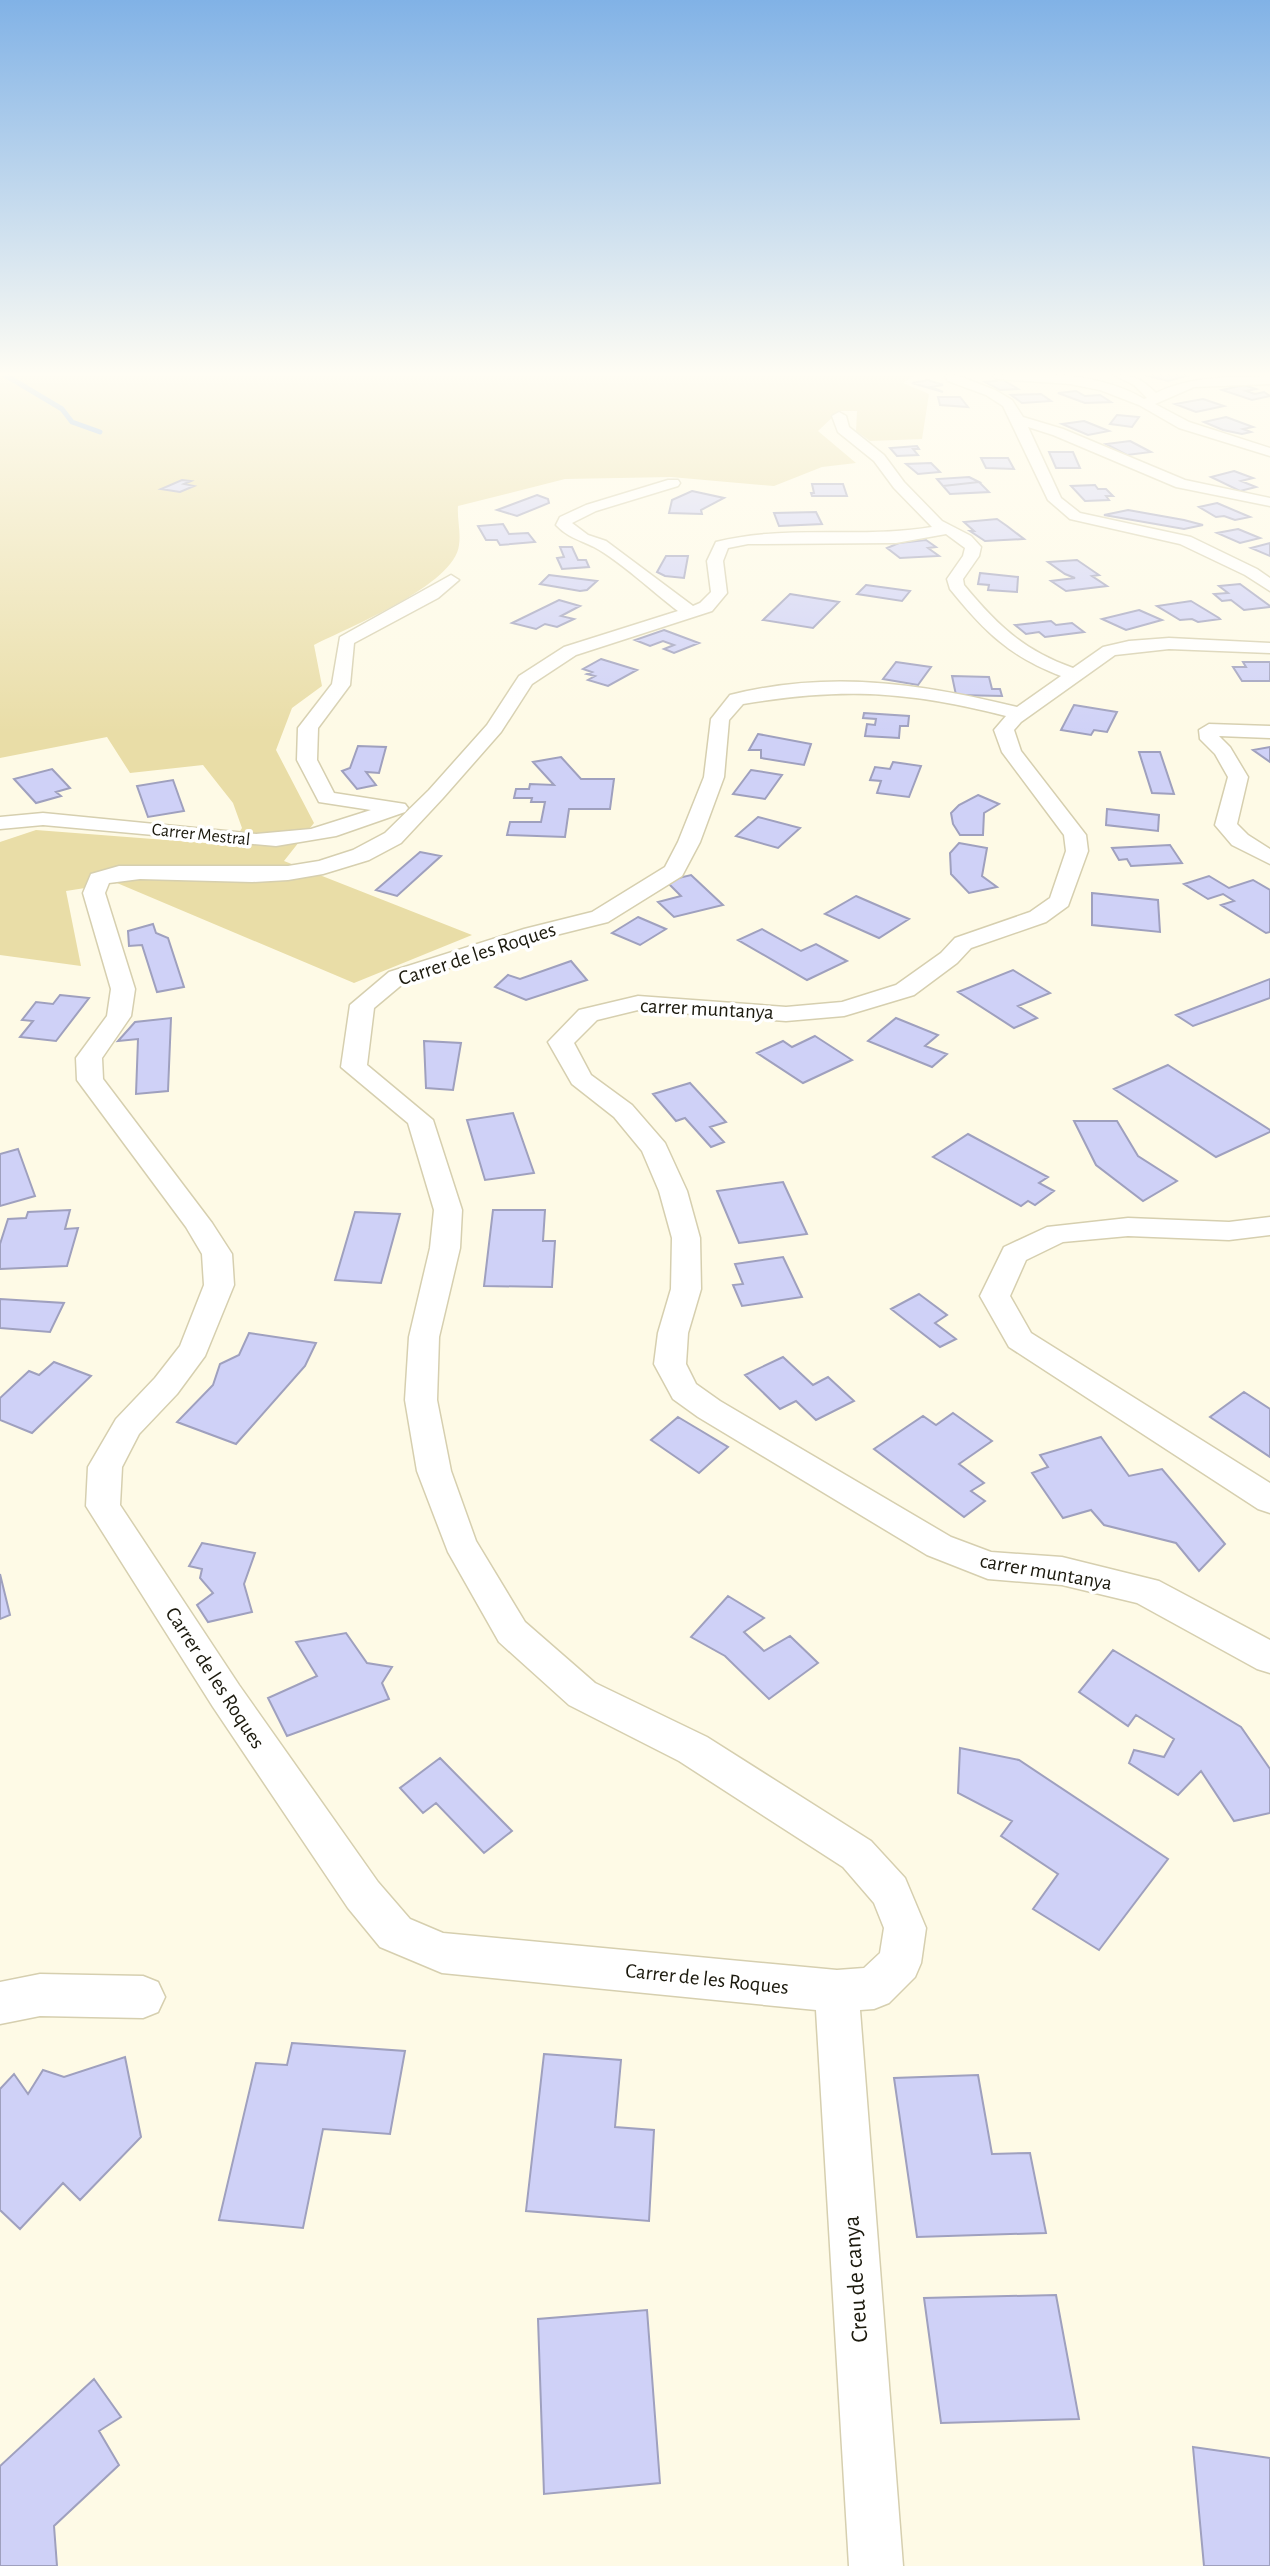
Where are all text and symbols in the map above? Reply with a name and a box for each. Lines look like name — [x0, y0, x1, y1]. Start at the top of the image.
street label: Carrer Mestral — [151, 821, 251, 849]
street label: Carrer de les Roques — [396, 919, 558, 989]
street label: carrer muntanya — [640, 995, 775, 1023]
street label: carrer muntanya — [978, 1550, 1114, 1594]
street label: Carrer de les Roques — [162, 1603, 268, 1753]
street label: Carrer de les Roques — [624, 1960, 790, 1998]
street label: Creu de canya — [840, 2215, 872, 2343]

